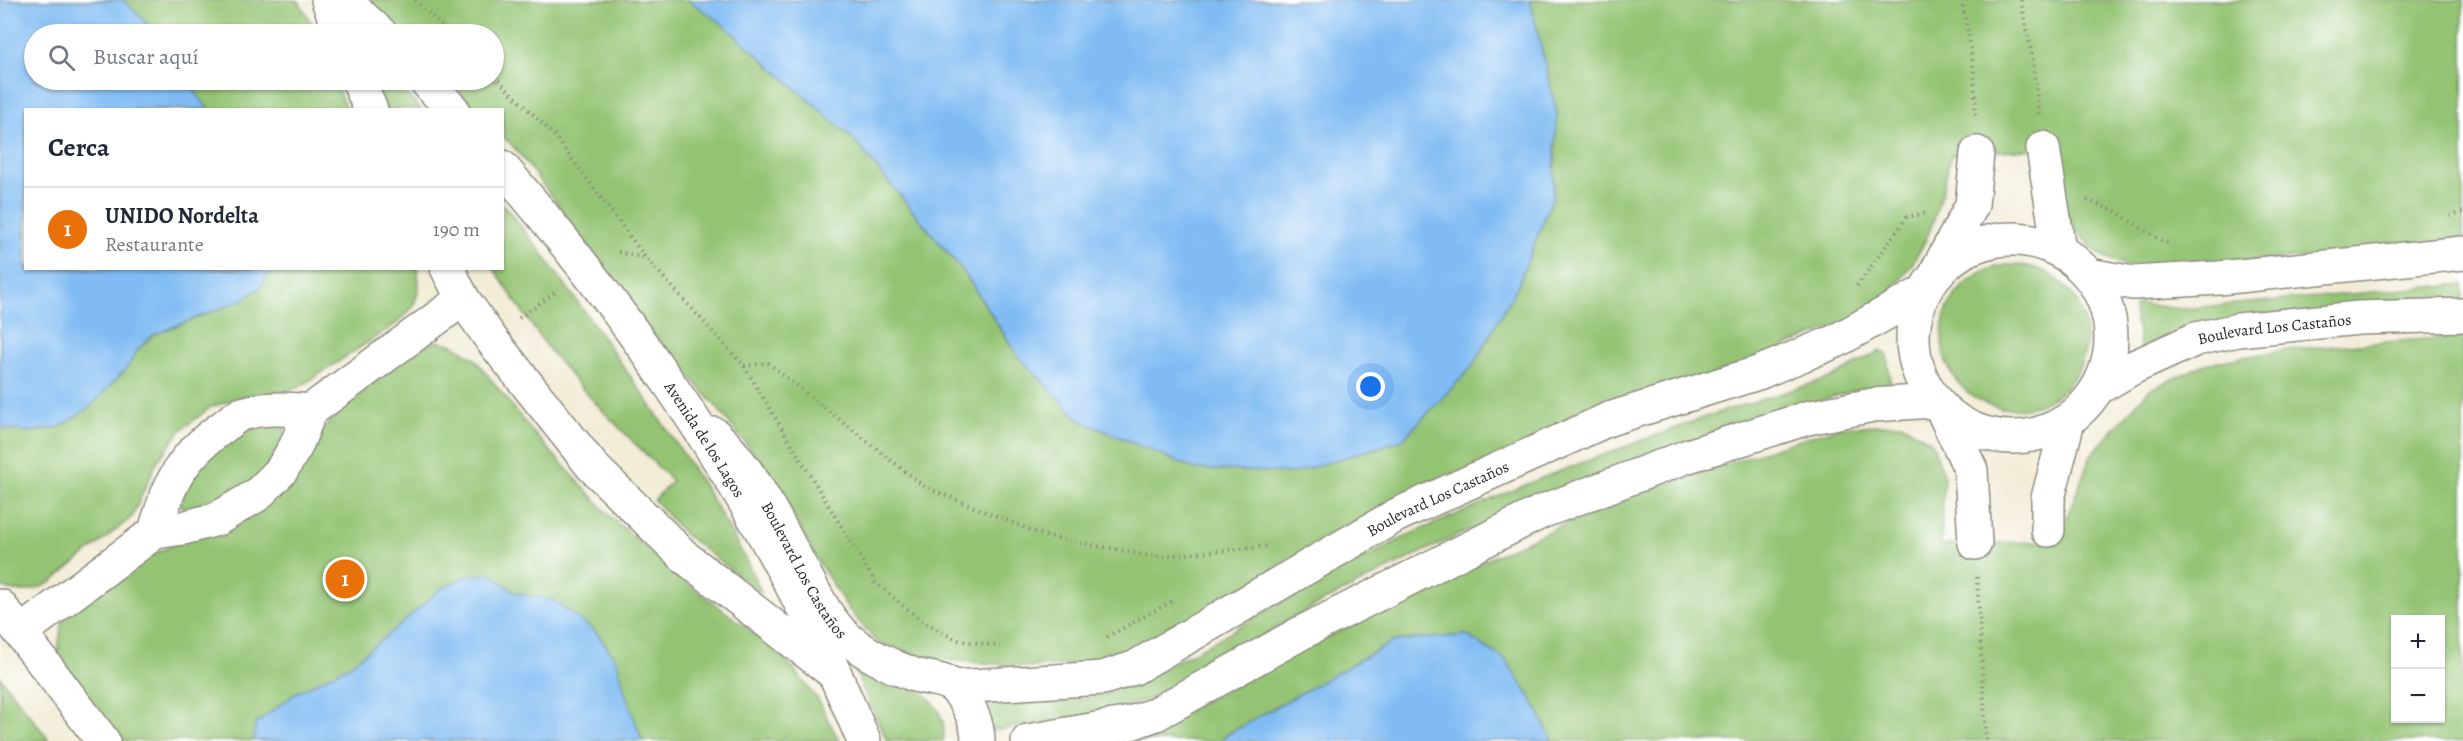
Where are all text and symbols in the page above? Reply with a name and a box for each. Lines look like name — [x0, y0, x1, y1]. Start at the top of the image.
search box — [24, 24, 504, 90]
icon: search — [45, 41, 78, 74]
text: Buscar aquí — [93, 42, 199, 72]
text: Cerca — [48, 130, 110, 165]
text: UNIDO Nordelta — [105, 201, 259, 231]
text: 1 — [64, 216, 71, 243]
text: 190 m — [433, 216, 480, 243]
text: Restaurante — [105, 231, 204, 258]
street label: Boulevard Los Castaños — [2196, 309, 2352, 350]
your location — [1356, 372, 1385, 401]
street label: Avenida de los Lagos — [658, 376, 750, 502]
street label: Boulevard Los Castaños — [1363, 456, 1513, 542]
street label: Boulevard Los Castaños — [756, 498, 852, 644]
pin: 1 — [326, 556, 364, 602]
map controls — [2391, 615, 2445, 723]
button: + — [2391, 615, 2445, 669]
button: − — [2391, 669, 2445, 723]

